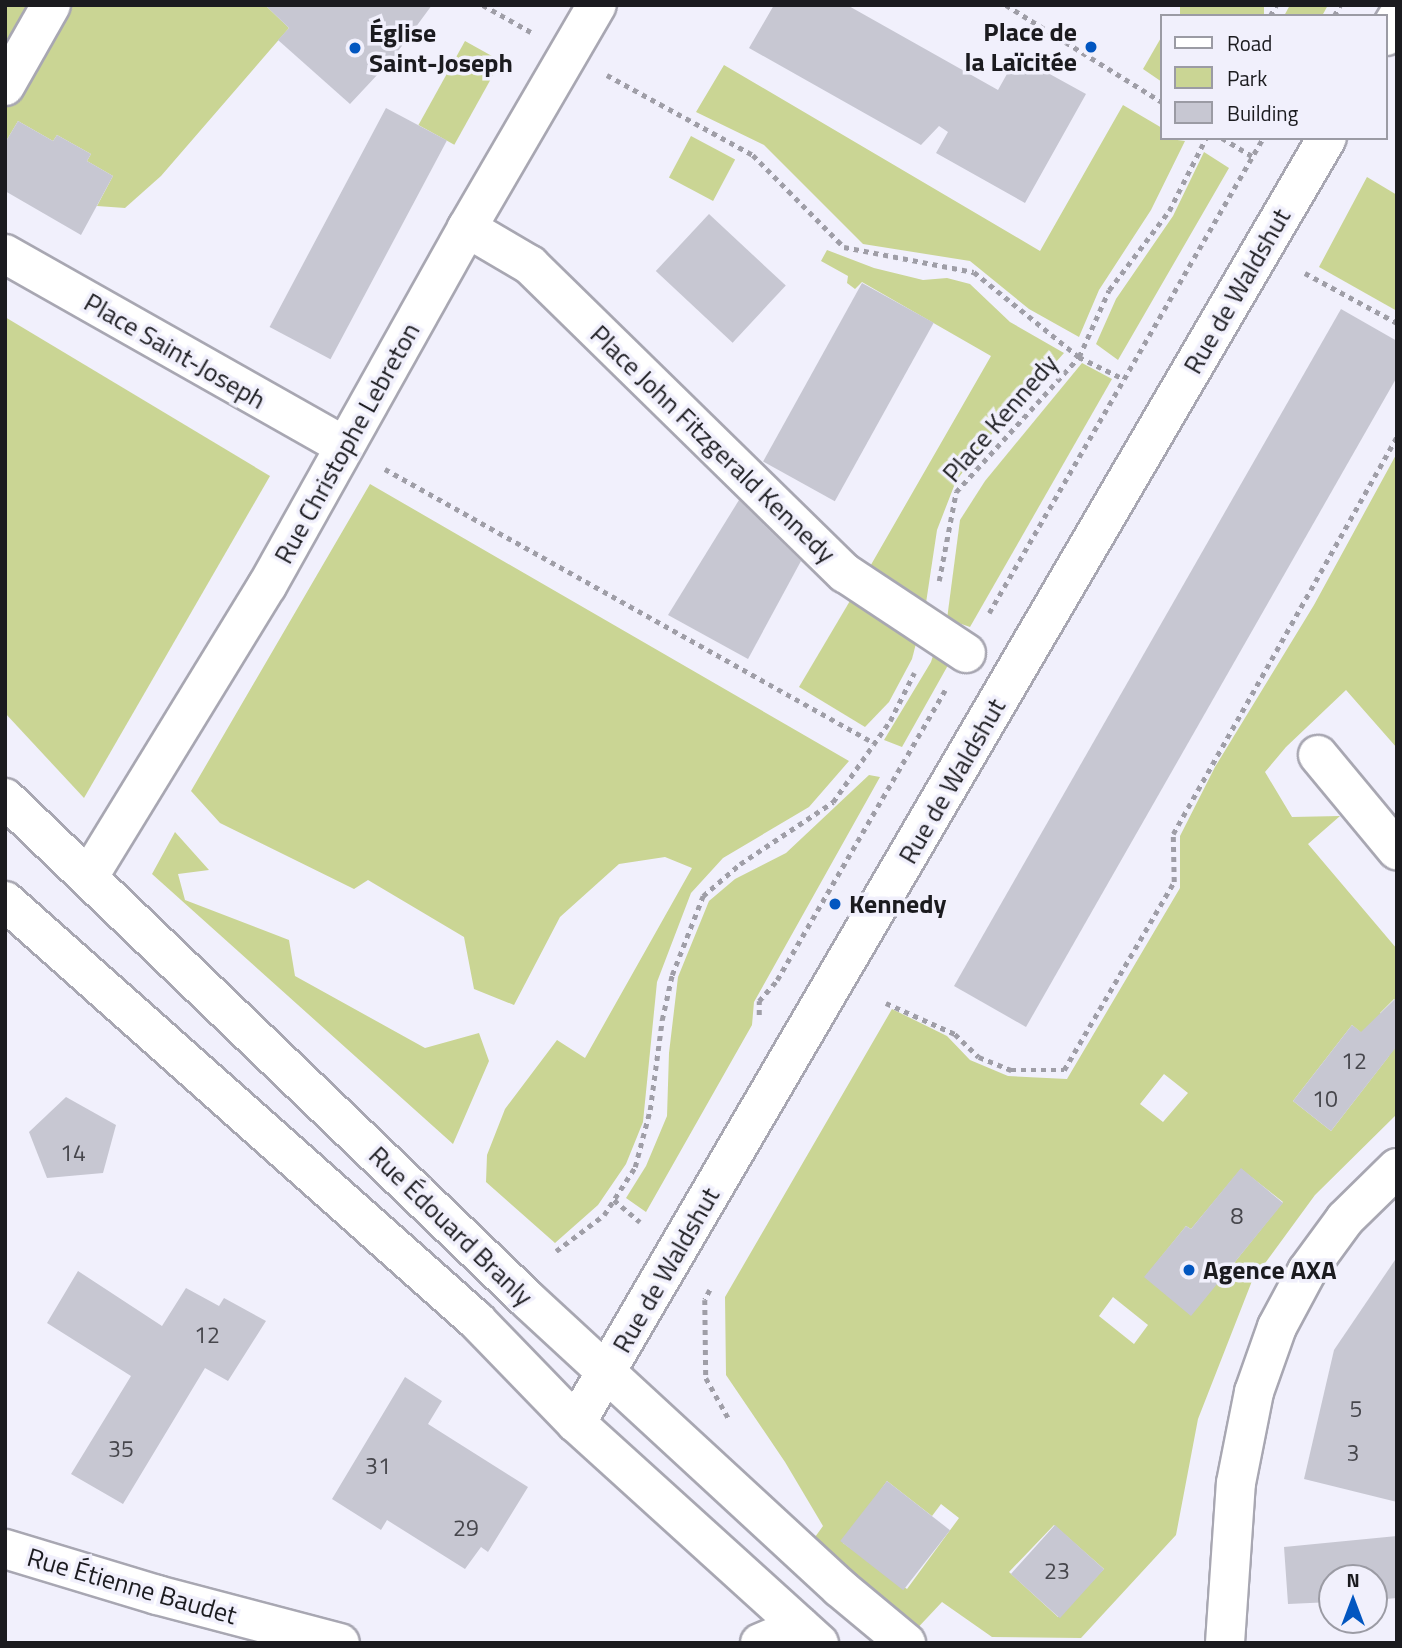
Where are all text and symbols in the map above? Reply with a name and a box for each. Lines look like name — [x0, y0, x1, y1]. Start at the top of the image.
legend — [1160, 14, 1388, 140]
place label: Place de la Laïcitée — [964, 16, 1077, 78]
place label: Église Saint-Joseph — [369, 17, 513, 78]
text: Road — [1227, 27, 1272, 59]
marker: Place de la Laïcitée — [1083, 39, 1099, 55]
marker: Église Saint-Joseph — [347, 40, 363, 56]
text: Park — [1227, 62, 1267, 94]
text: Building — [1227, 97, 1298, 129]
street label: Rue de Waldshut — [1177, 203, 1297, 379]
street label: Place Saint-Joseph — [79, 286, 271, 416]
street label: Rue Christophe Lebreton — [268, 317, 426, 569]
street label: Place John Fitzgerald Kennedy — [584, 319, 842, 569]
street label: Place Kennedy — [936, 348, 1064, 488]
street label: Rue de Waldshut — [892, 693, 1012, 869]
place label: Kennedy — [849, 888, 947, 920]
marker: Kennedy — [827, 896, 843, 912]
house number: 12 — [1341, 1047, 1367, 1075]
house number: 10 — [1312, 1085, 1338, 1113]
house number: 14 — [60, 1139, 86, 1167]
street label: Rue Édouard Branly — [363, 1140, 539, 1312]
street label: Rue de Waldshut — [606, 1182, 726, 1358]
house number: 8 — [1231, 1202, 1243, 1230]
place label: Agence AXA — [1203, 1254, 1337, 1286]
marker: Agence AXA — [1181, 1262, 1197, 1278]
house number: 12 — [194, 1321, 220, 1349]
house number: 5 — [1350, 1395, 1362, 1423]
house number: 35 — [108, 1435, 134, 1463]
house number: 3 — [1347, 1439, 1359, 1467]
house number: 31 — [365, 1452, 391, 1480]
house number: 29 — [453, 1514, 479, 1542]
street label: Rue Étienne Baudet — [24, 1541, 240, 1631]
house number: 23 — [1044, 1557, 1070, 1585]
north arrow — [1318, 1564, 1388, 1634]
text: N — [1346, 1565, 1360, 1594]

